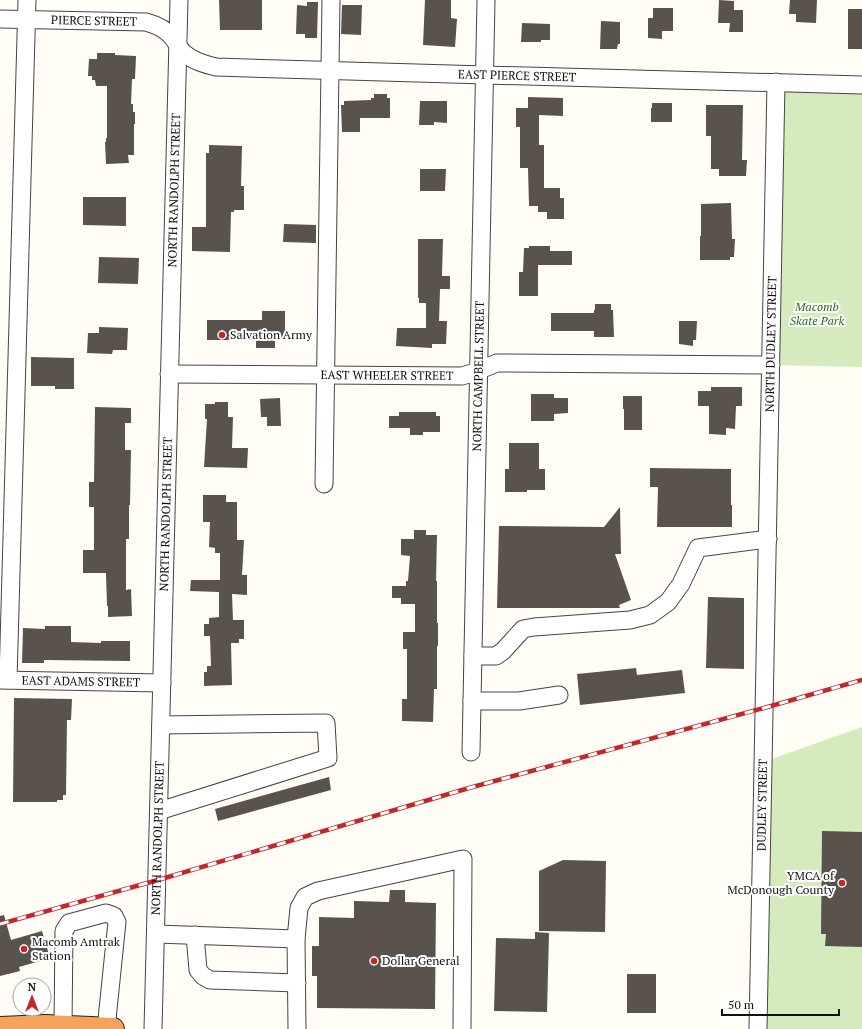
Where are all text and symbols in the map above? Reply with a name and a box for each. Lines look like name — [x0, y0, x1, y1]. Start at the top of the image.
street label: PIERCE STREET — [51, 12, 138, 29]
street label: EAST PIERCE STREET — [458, 66, 577, 84]
street label: NORTH RANDOLPH STREET — [164, 112, 183, 268]
street label: NORTH DUDLEY STREET — [762, 275, 779, 412]
park label: Macomb Skate Park — [790, 299, 844, 328]
street label: NORTH CAMPBELL STREET — [469, 300, 487, 451]
place label: Salvation Army — [230, 327, 313, 342]
marker: Salvation Army — [217, 330, 227, 340]
street label: EAST WHEELER STREET — [320, 367, 454, 383]
street label: NORTH RANDOLPH STREET — [156, 436, 175, 591]
street label: EAST ADAMS STREET — [21, 672, 141, 690]
street label: DUDLEY STREET — [753, 758, 770, 851]
street label: NORTH RANDOLPH STREET — [148, 760, 167, 915]
place label: YMCA of McDonough County — [727, 868, 835, 897]
marker: YMCA of McDonough County — [837, 878, 847, 888]
place label: Macomb Amtrak Station — [32, 934, 121, 963]
marker: Macomb Amtrak Station — [19, 944, 29, 954]
place label: Dollar General — [382, 953, 460, 968]
marker: Dollar General — [369, 956, 379, 966]
north arrow — [12, 977, 52, 1017]
text: N — [28, 980, 37, 994]
scale bar — [722, 991, 839, 1017]
text: 50 m — [728, 997, 755, 1012]

